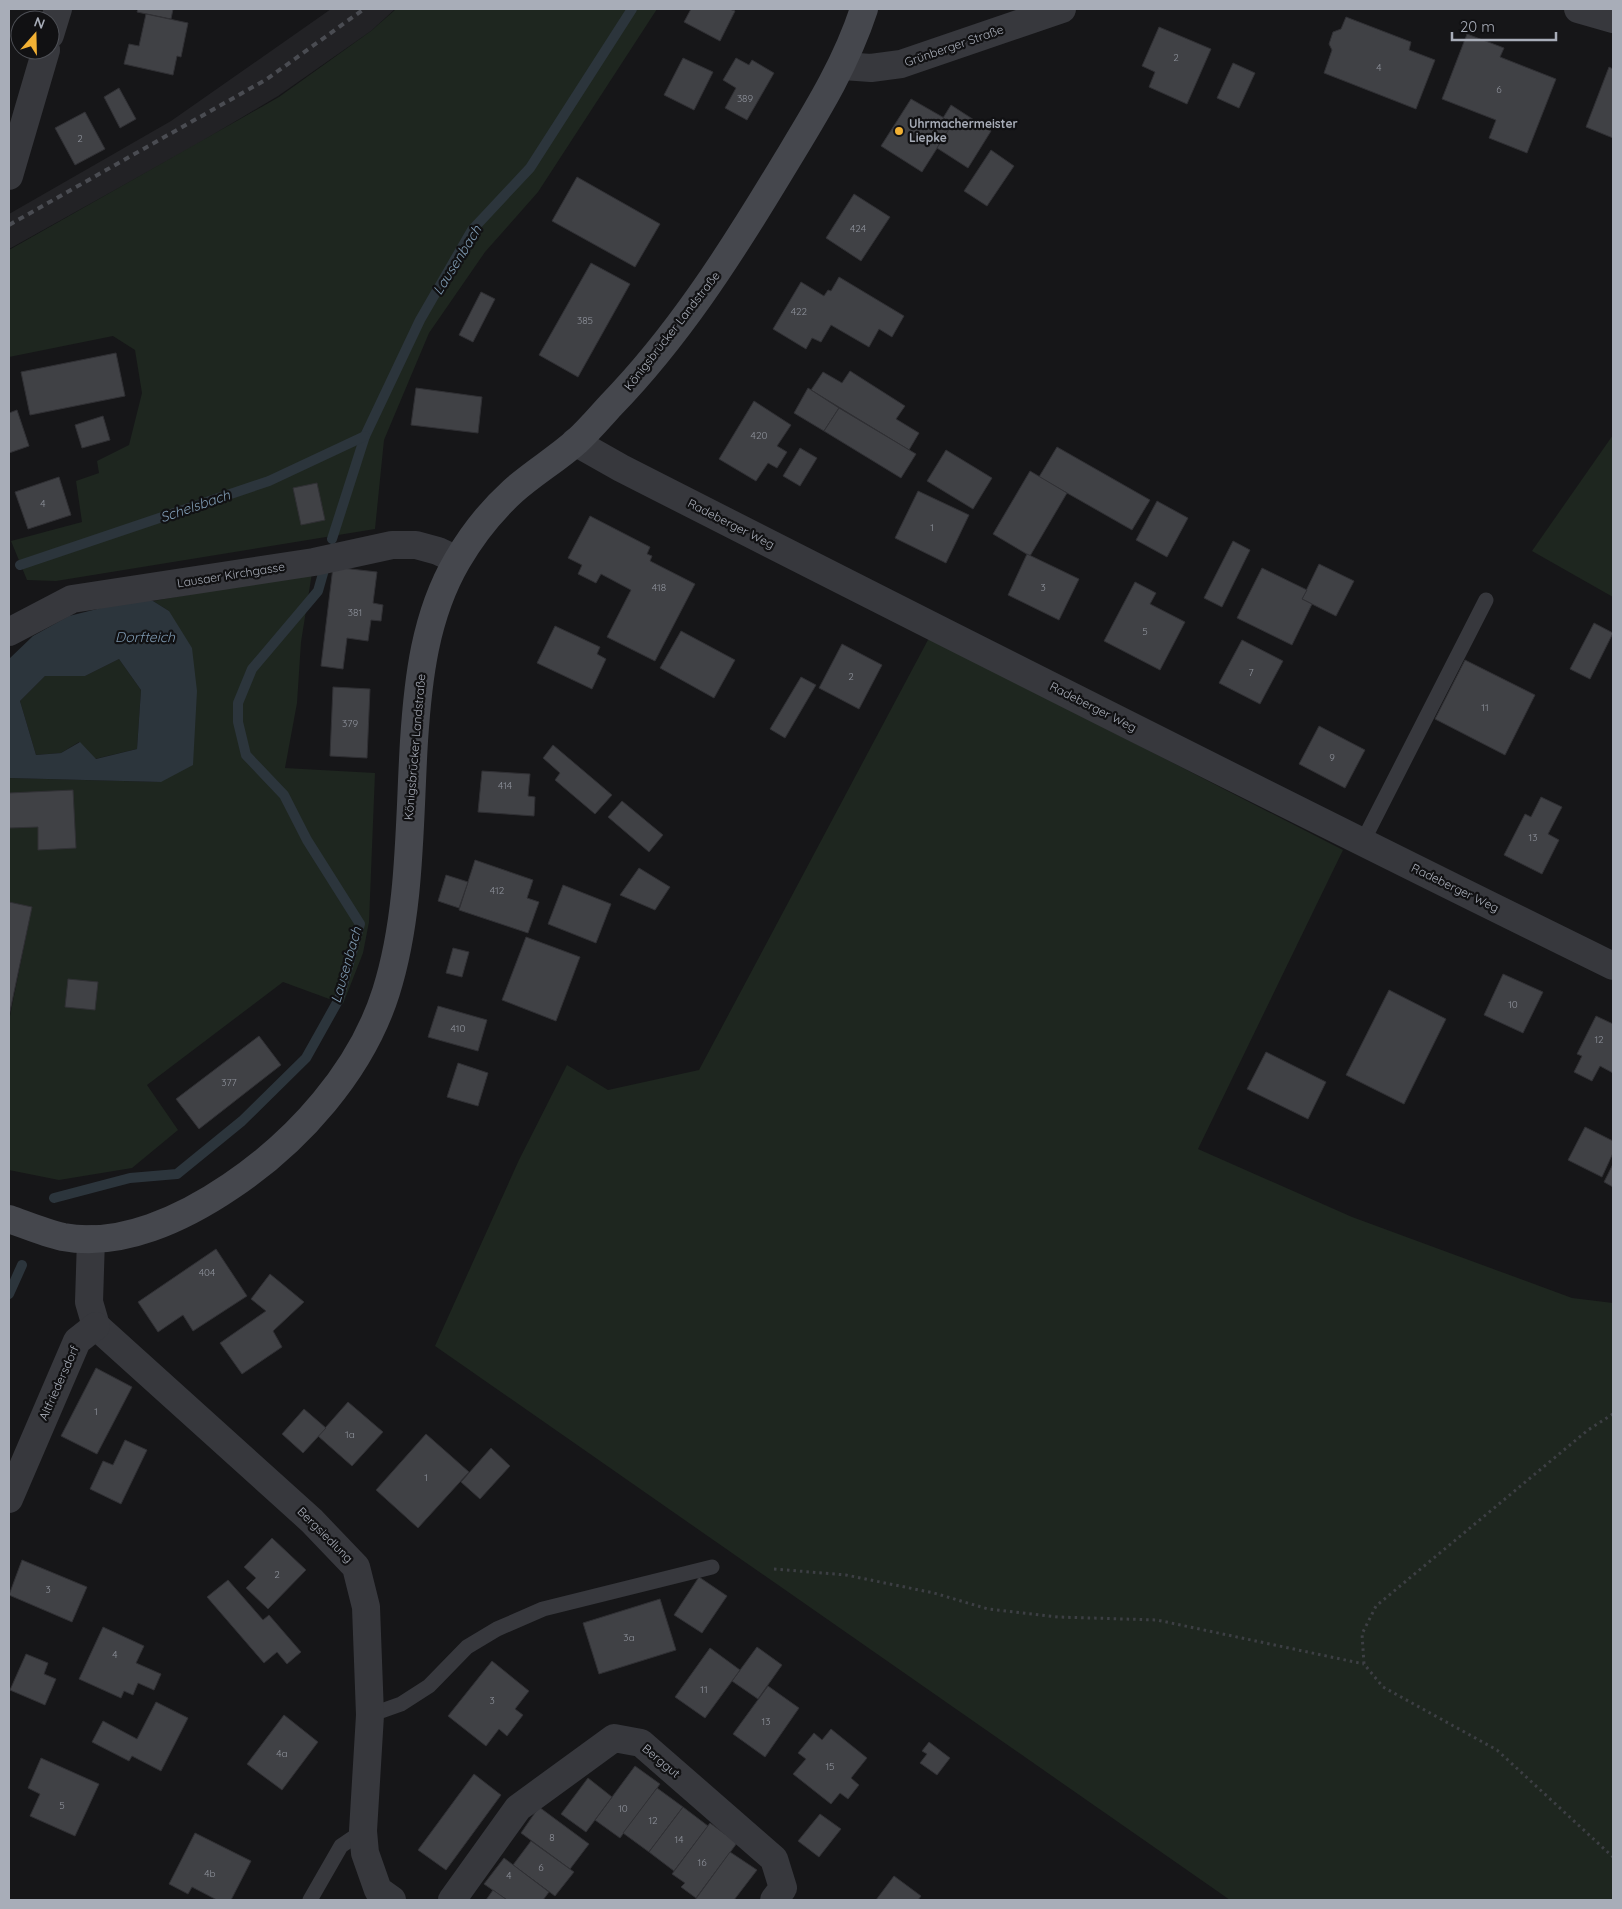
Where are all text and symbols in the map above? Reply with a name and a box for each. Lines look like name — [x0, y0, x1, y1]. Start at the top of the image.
north arrow — [10, 10, 60, 60]
scale bar — [1452, 10, 1556, 42]
text: N — [32, 13, 47, 33]
text: 20 m — [1460, 17, 1495, 36]
street label: Grünberger Straße — [902, 21, 1006, 70]
house number: 2 — [1173, 51, 1179, 64]
house number: 4 — [1376, 61, 1382, 74]
house number: 6 — [1496, 83, 1502, 96]
house number: 389 — [737, 92, 754, 105]
place label: Uhrmachermeister Liepke — [909, 116, 1018, 145]
marker: Uhrmachermeister Liepke — [893, 125, 905, 137]
house number: 2 — [77, 132, 83, 145]
water label: Lausenbach — [429, 221, 486, 298]
house number: 424 — [850, 222, 866, 235]
street label: Königsbrücker Landstraße — [620, 268, 723, 393]
house number: 422 — [791, 305, 808, 318]
house number: 385 — [577, 314, 593, 327]
house number: 420 — [751, 429, 767, 442]
water label: Schelsbach — [158, 485, 233, 526]
street label: Radeberger Weg — [685, 495, 777, 552]
house number: 4 — [40, 497, 46, 510]
house number: 1 — [930, 521, 934, 534]
street label: Lausaer Kirchgasse — [176, 559, 286, 590]
house number: 418 — [652, 581, 666, 594]
house number: 3 — [1040, 581, 1046, 594]
house number: 381 — [348, 606, 362, 619]
house number: 5 — [1142, 625, 1148, 638]
water label: Dorfteich — [115, 628, 176, 646]
house number: 7 — [1248, 666, 1254, 679]
house number: 2 — [848, 670, 854, 683]
street label: Königsbrücker Landstraße — [401, 673, 428, 821]
street label: Radeberger Weg — [1047, 678, 1139, 735]
house number: 11 — [1481, 701, 1489, 714]
house number: 379 — [342, 717, 358, 730]
house number: 9 — [1329, 751, 1335, 764]
house number: 414 — [498, 779, 512, 792]
house number: 13 — [1529, 831, 1537, 844]
street label: Radeberger Weg — [1409, 860, 1501, 915]
house number: 412 — [490, 884, 505, 897]
water label: Lausenbach — [327, 924, 366, 1005]
house number: 10 — [1508, 998, 1518, 1011]
house number: 410 — [451, 1022, 465, 1035]
house number: 12 — [1594, 1033, 1604, 1046]
house number: 377 — [221, 1076, 237, 1089]
house number: 404 — [199, 1266, 215, 1279]
street label: Altfriedersdorf — [35, 1342, 82, 1423]
house number: 1 — [94, 1405, 98, 1418]
house number: 1a — [345, 1428, 355, 1441]
house number: 1 — [424, 1471, 428, 1484]
street label: Bergsiedlung — [294, 1504, 356, 1566]
house number: 2 — [274, 1568, 280, 1581]
house number: 3 — [45, 1583, 51, 1596]
house number: 3a — [623, 1631, 635, 1644]
house number: 4 — [112, 1648, 118, 1661]
house number: 11 — [700, 1683, 708, 1696]
house number: 3 — [489, 1694, 495, 1707]
house number: 13 — [762, 1715, 770, 1728]
street label: Berggut — [639, 1740, 683, 1781]
house number: 4a — [276, 1747, 288, 1760]
house number: 15 — [825, 1760, 835, 1773]
house number: 5 — [59, 1799, 65, 1812]
house number: 10 — [618, 1802, 628, 1815]
house number: 12 — [648, 1814, 658, 1827]
house number: 8 — [549, 1831, 555, 1844]
house number: 14 — [675, 1833, 683, 1846]
house number: 16 — [697, 1856, 707, 1869]
house number: 6 — [538, 1861, 544, 1874]
house number: 4b — [204, 1867, 216, 1880]
house number: 4 — [506, 1869, 512, 1882]

